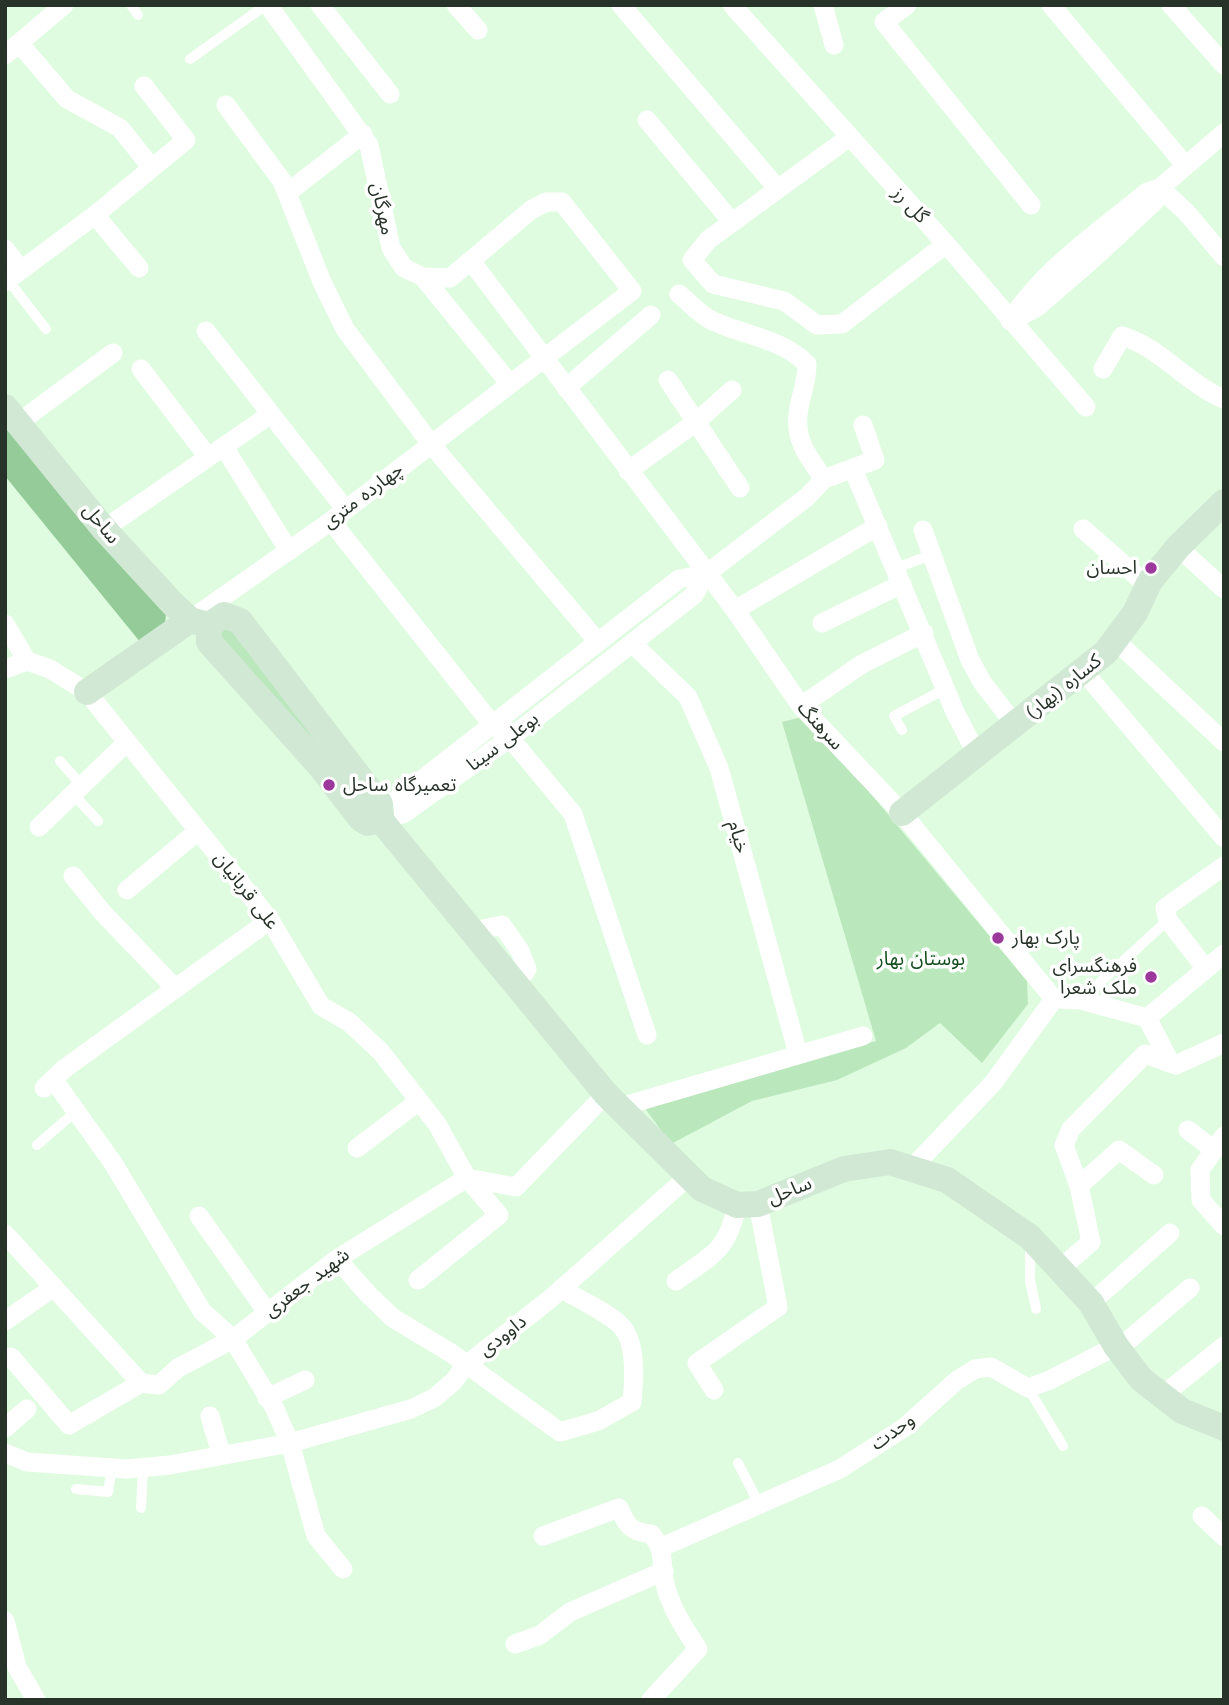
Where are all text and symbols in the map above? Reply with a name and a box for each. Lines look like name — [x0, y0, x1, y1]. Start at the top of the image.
street label: مهرگان — [365, 181, 399, 237]
street label: گل رز — [887, 182, 933, 228]
street label: چهارده متری — [318, 458, 408, 534]
street label: ساحل — [78, 499, 124, 549]
place label: احسان — [1087, 557, 1137, 579]
marker: احسان — [1143, 560, 1159, 576]
street label: کساره (بهار) — [1022, 650, 1106, 724]
street label: سرهنگ — [792, 697, 848, 755]
street label: بوعلی سینا — [463, 708, 543, 776]
place label: تعمیرگاه ساحل — [343, 774, 456, 796]
marker: تعمیرگاه ساحل — [321, 777, 337, 793]
street label: خیام — [723, 818, 753, 856]
street label: علی قربانیان — [209, 848, 283, 934]
place label: پارک بهار — [1012, 927, 1080, 949]
marker: پارک بهار — [990, 930, 1006, 946]
park label: بوستان بهار — [877, 948, 965, 970]
place label: فرهنگسرای ملک شعرا — [1053, 955, 1137, 999]
marker: فرهنگسرای ملک شعرا — [1143, 969, 1159, 985]
street label: ساحل — [765, 1172, 815, 1210]
street label: شهید جعفری — [260, 1244, 354, 1322]
street label: داوودی — [475, 1310, 531, 1362]
street label: وحدت — [867, 1408, 919, 1456]

